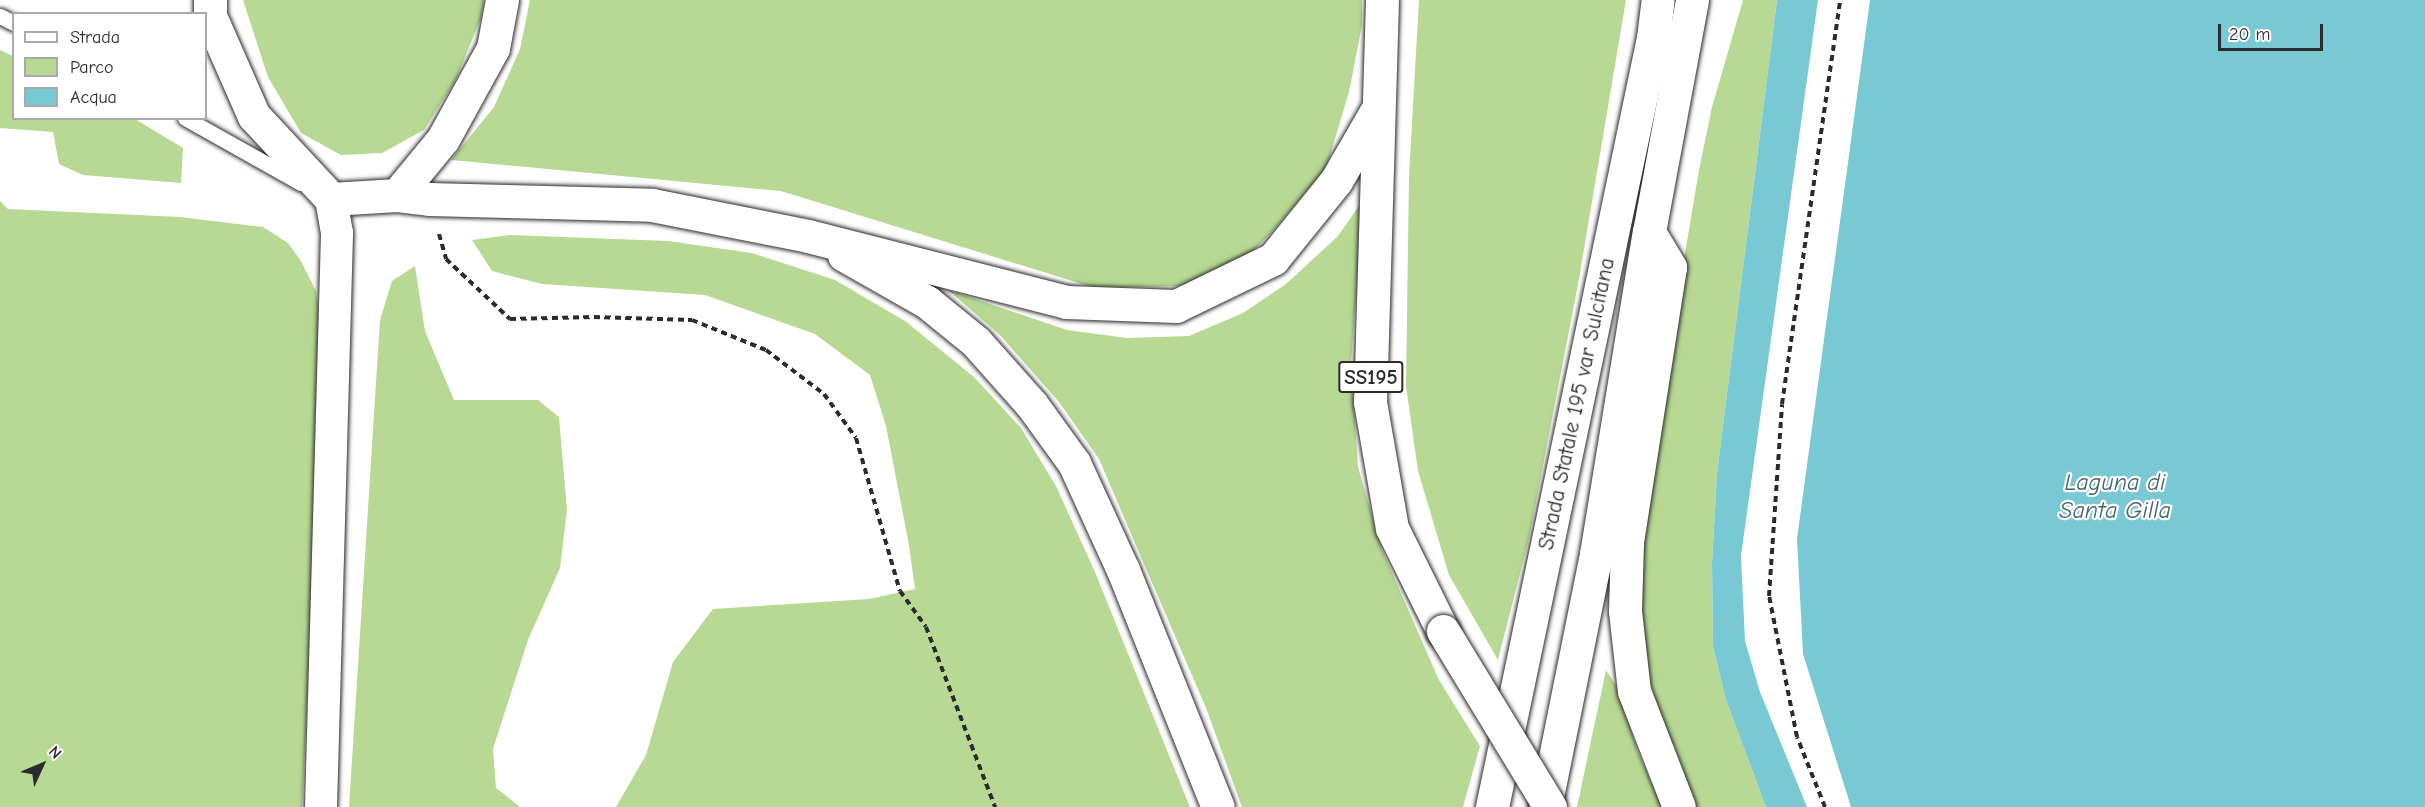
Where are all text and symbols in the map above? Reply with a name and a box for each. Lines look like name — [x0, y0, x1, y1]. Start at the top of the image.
legend — [12, 12, 207, 120]
scale bar — [2221, 12, 2326, 50]
text: 20 m — [2229, 24, 2270, 45]
text: Strada — [70, 27, 120, 48]
text: Parco — [70, 57, 113, 78]
text: Acqua — [70, 87, 117, 108]
street label: Strada Statale 195 var Sulcitana — [1533, 256, 1621, 552]
road number: SS195 — [1338, 359, 1404, 395]
water label: Laguna di Santa Gilla — [2059, 469, 2171, 525]
north arrow — [12, 735, 72, 795]
text: N — [45, 742, 65, 763]

